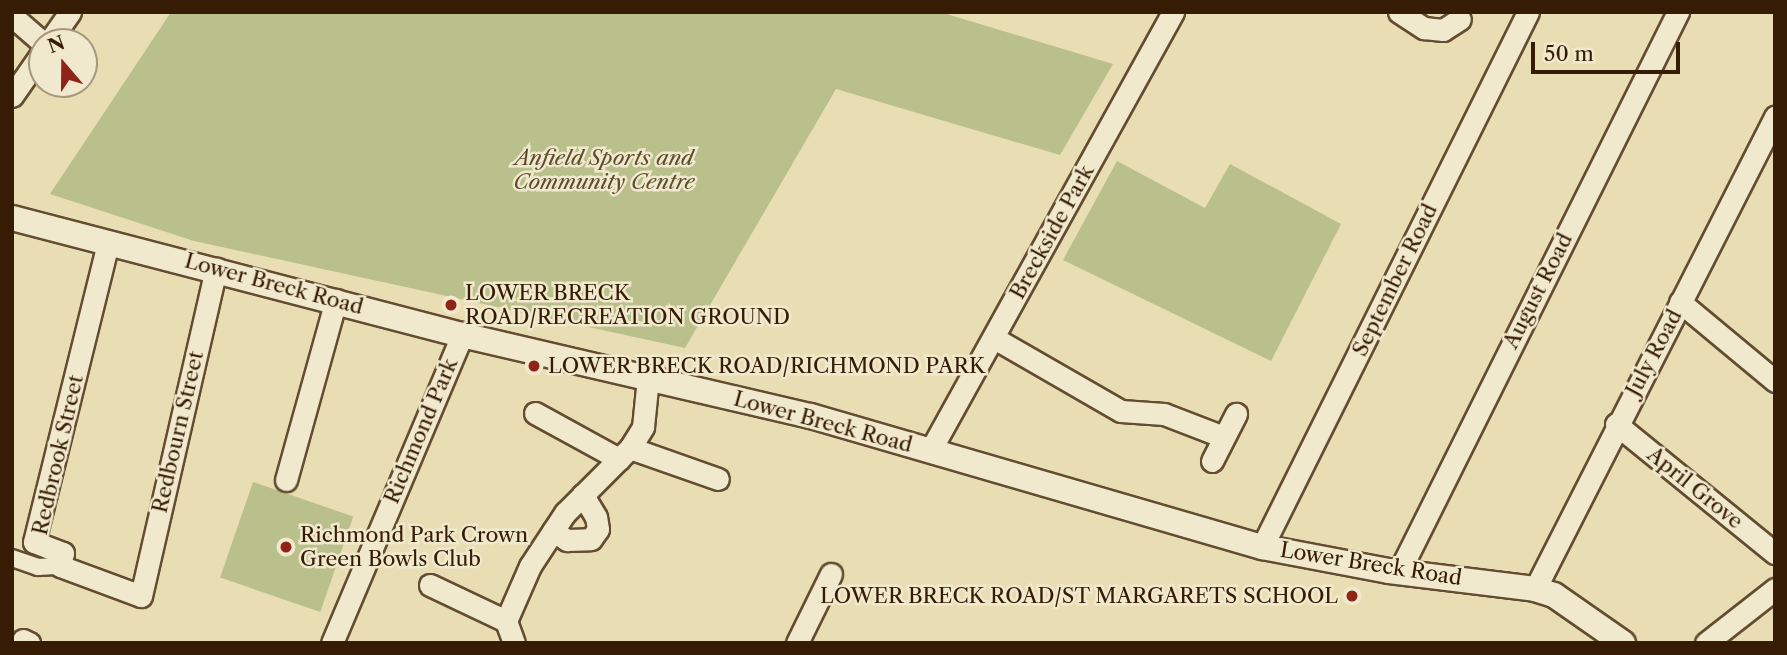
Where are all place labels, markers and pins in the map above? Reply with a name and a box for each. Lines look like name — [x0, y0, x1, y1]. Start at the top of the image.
place label: LOWER BRECK ROAD/RECREATION GROUND — [465, 280, 790, 330]
marker: LOWER BRECK ROAD/RECREATION GROUND — [443, 297, 459, 313]
place label: LOWER BRECK ROAD/RICHMOND PARK — [548, 353, 987, 379]
marker: LOWER BRECK ROAD/RICHMOND PARK — [526, 358, 542, 374]
place label: Richmond Park Crown Green Bowls Club — [300, 522, 529, 572]
marker: Richmond Park Crown Green Bowls Club — [278, 539, 294, 555]
place label: LOWER BRECK ROAD/ST MARGARETS SCHOOL — [818, 583, 1338, 609]
marker: LOWER BRECK ROAD/ST MARGARETS SCHOOL — [1344, 588, 1360, 604]

